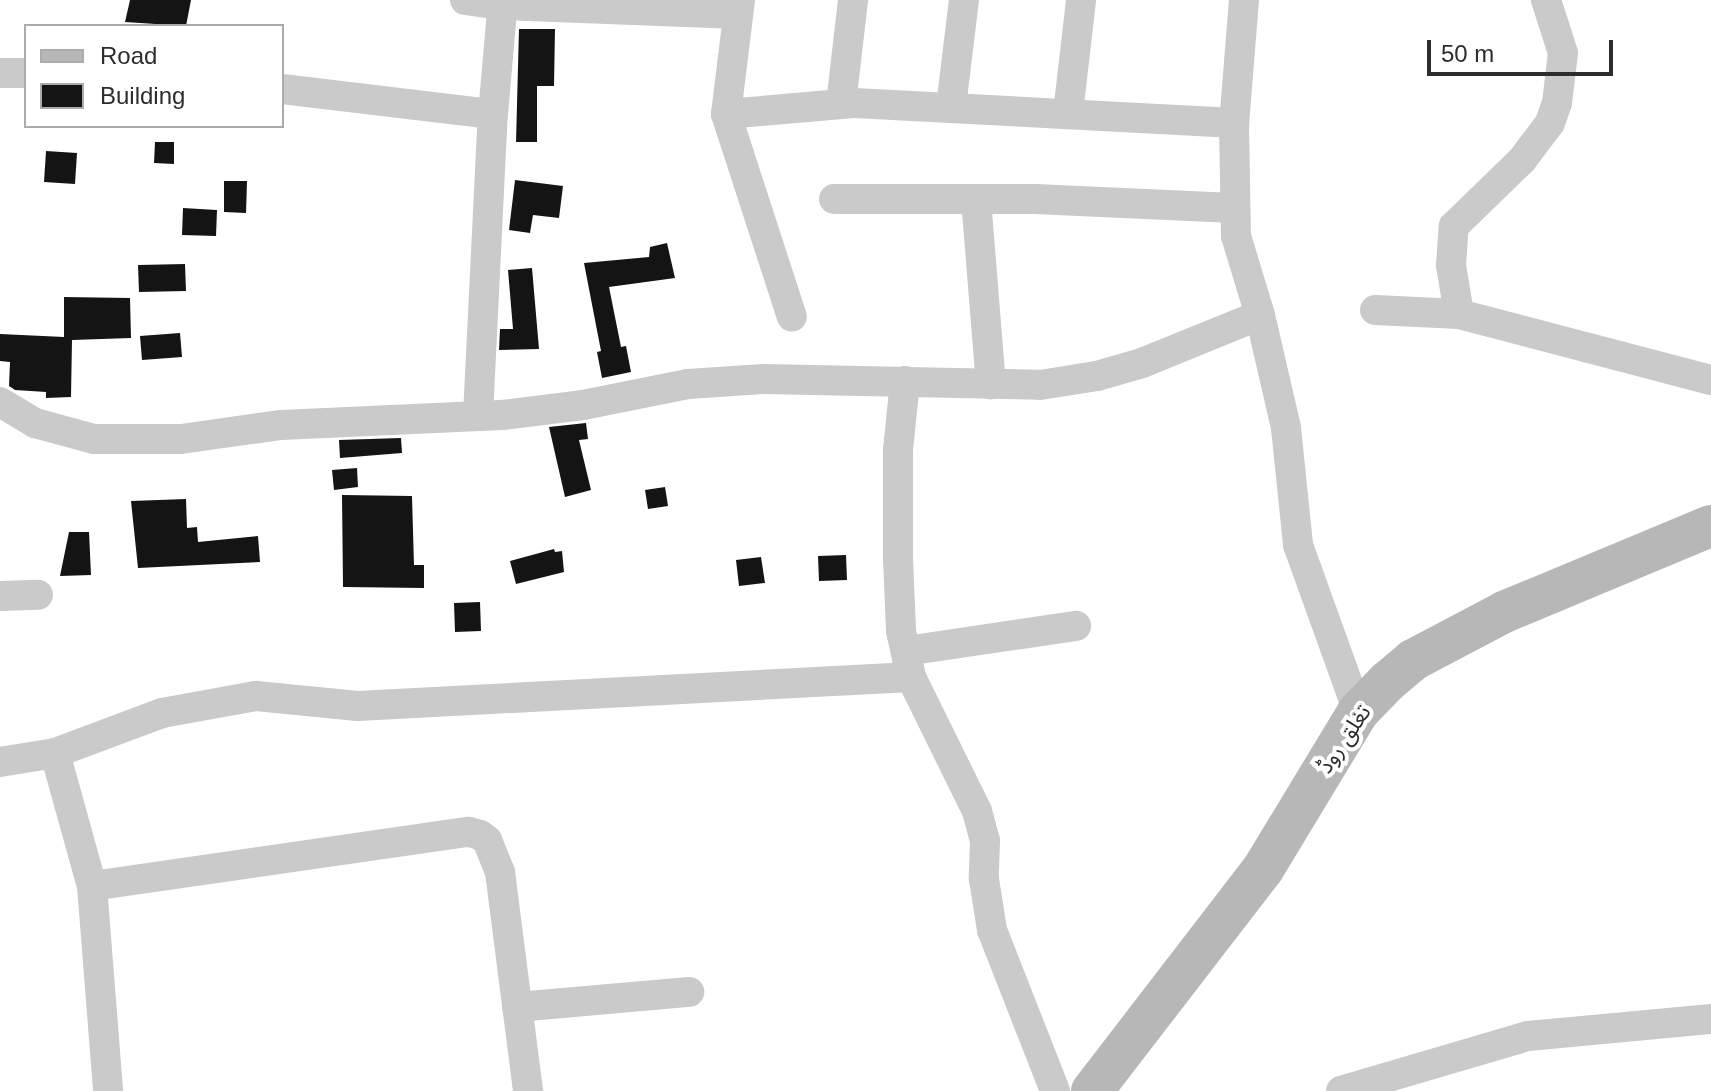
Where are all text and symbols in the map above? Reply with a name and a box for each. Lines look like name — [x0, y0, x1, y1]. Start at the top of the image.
legend — [24, 24, 284, 128]
scale bar — [1431, 24, 1617, 74]
text: 50 m — [1441, 40, 1494, 67]
text: Road — [100, 42, 157, 69]
text: Building — [100, 82, 185, 109]
street label: تغلق روڈ — [1312, 700, 1376, 778]

